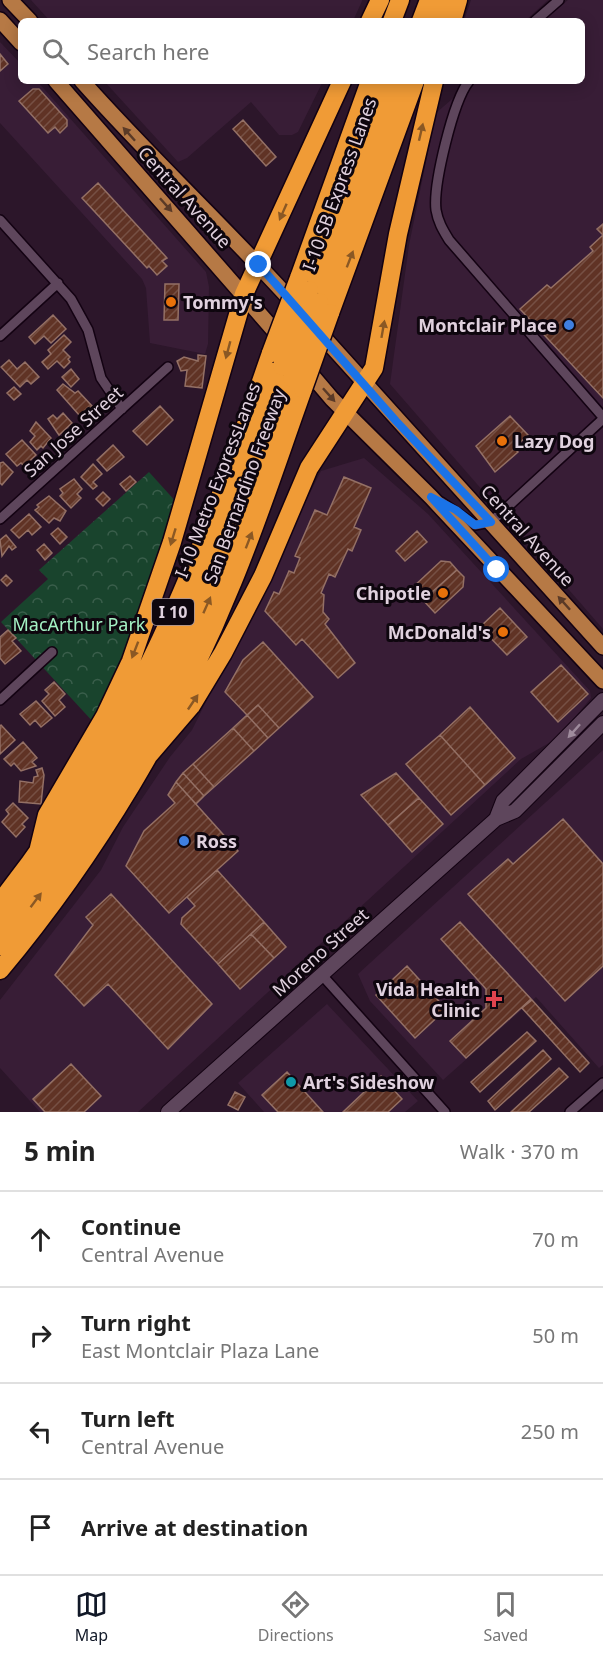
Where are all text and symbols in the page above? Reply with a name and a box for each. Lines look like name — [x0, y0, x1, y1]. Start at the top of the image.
search box — [18, 18, 585, 84]
icon: search — [39, 35, 72, 68]
text: Search here — [87, 36, 209, 66]
street label: I-10 SB Express Lanes — [296, 94, 382, 274]
one-way arrow — [417, 123, 426, 142]
one-way arrow — [122, 126, 136, 141]
street label: Central Avenue — [133, 141, 237, 253]
one-way arrow — [159, 197, 172, 212]
one-way arrow — [278, 203, 287, 220]
one-way arrow — [346, 249, 356, 267]
route end — [245, 251, 271, 277]
place label: Tommy's — [183, 290, 263, 314]
marker: Tommy's — [164, 295, 178, 309]
place label: Montclair Place — [418, 313, 557, 337]
marker: Montclair Place — [562, 318, 576, 332]
one-way arrow — [379, 319, 388, 338]
one-way arrow — [222, 341, 232, 359]
street label: I-10 Metro ExpressLanes — [169, 379, 265, 581]
street label: San Jose Street — [18, 380, 128, 482]
street label: San Bernardino Freeway — [198, 385, 291, 587]
one-way arrow — [322, 387, 336, 402]
place label: Lazy Dog — [514, 429, 594, 453]
marker: Lazy Dog — [495, 434, 509, 448]
street label: Central Avenue — [476, 479, 580, 591]
one-way arrow — [168, 529, 177, 547]
one-way arrow — [245, 531, 254, 549]
route start — [483, 556, 509, 582]
place label: Chipotle — [356, 581, 431, 605]
marker: Chipotle — [436, 586, 450, 600]
one-way arrow — [558, 596, 571, 611]
one-way arrow — [203, 597, 212, 614]
road number: I 10 — [152, 599, 194, 625]
park label: MacArthur Park — [13, 612, 146, 636]
place label: McDonald's — [388, 620, 491, 644]
marker: McDonald's — [496, 625, 510, 639]
one-way arrow — [129, 642, 139, 660]
one-way arrow — [187, 694, 198, 710]
one-way arrow — [567, 724, 581, 739]
place label: Ross — [196, 829, 237, 853]
marker: Ross — [177, 834, 191, 848]
one-way arrow — [29, 893, 41, 908]
street label: Moreno Street — [267, 902, 374, 1002]
place label: Vida Health Clinic — [376, 977, 480, 1022]
marker: Vida Health Clinic — [485, 990, 503, 1008]
place label: Art's Sideshow — [303, 1070, 435, 1094]
marker: Art's Sideshow — [284, 1075, 298, 1089]
text: 5 min — [24, 1133, 96, 1169]
text: Walk · 370 m — [460, 1138, 579, 1165]
text: Continue — [81, 1211, 181, 1241]
icon: ahead — [24, 1223, 57, 1256]
text: 70 m — [532, 1226, 579, 1253]
text: Central Avenue — [81, 1241, 224, 1268]
text: Turn right — [81, 1307, 191, 1337]
icon: right — [24, 1319, 57, 1352]
text: 50 m — [532, 1322, 579, 1349]
text: East Montclair Plaza Lane — [81, 1337, 319, 1364]
text: Turn left — [81, 1403, 175, 1433]
icon: left — [24, 1415, 57, 1448]
text: 250 m — [521, 1418, 579, 1445]
text: Central Avenue — [81, 1433, 224, 1460]
icon: arrive — [24, 1511, 57, 1544]
text: Arrive at destination — [81, 1512, 308, 1542]
tab: Map — [75, 1588, 108, 1646]
tab: Directions — [258, 1588, 334, 1646]
tab: Saved — [483, 1588, 528, 1646]

